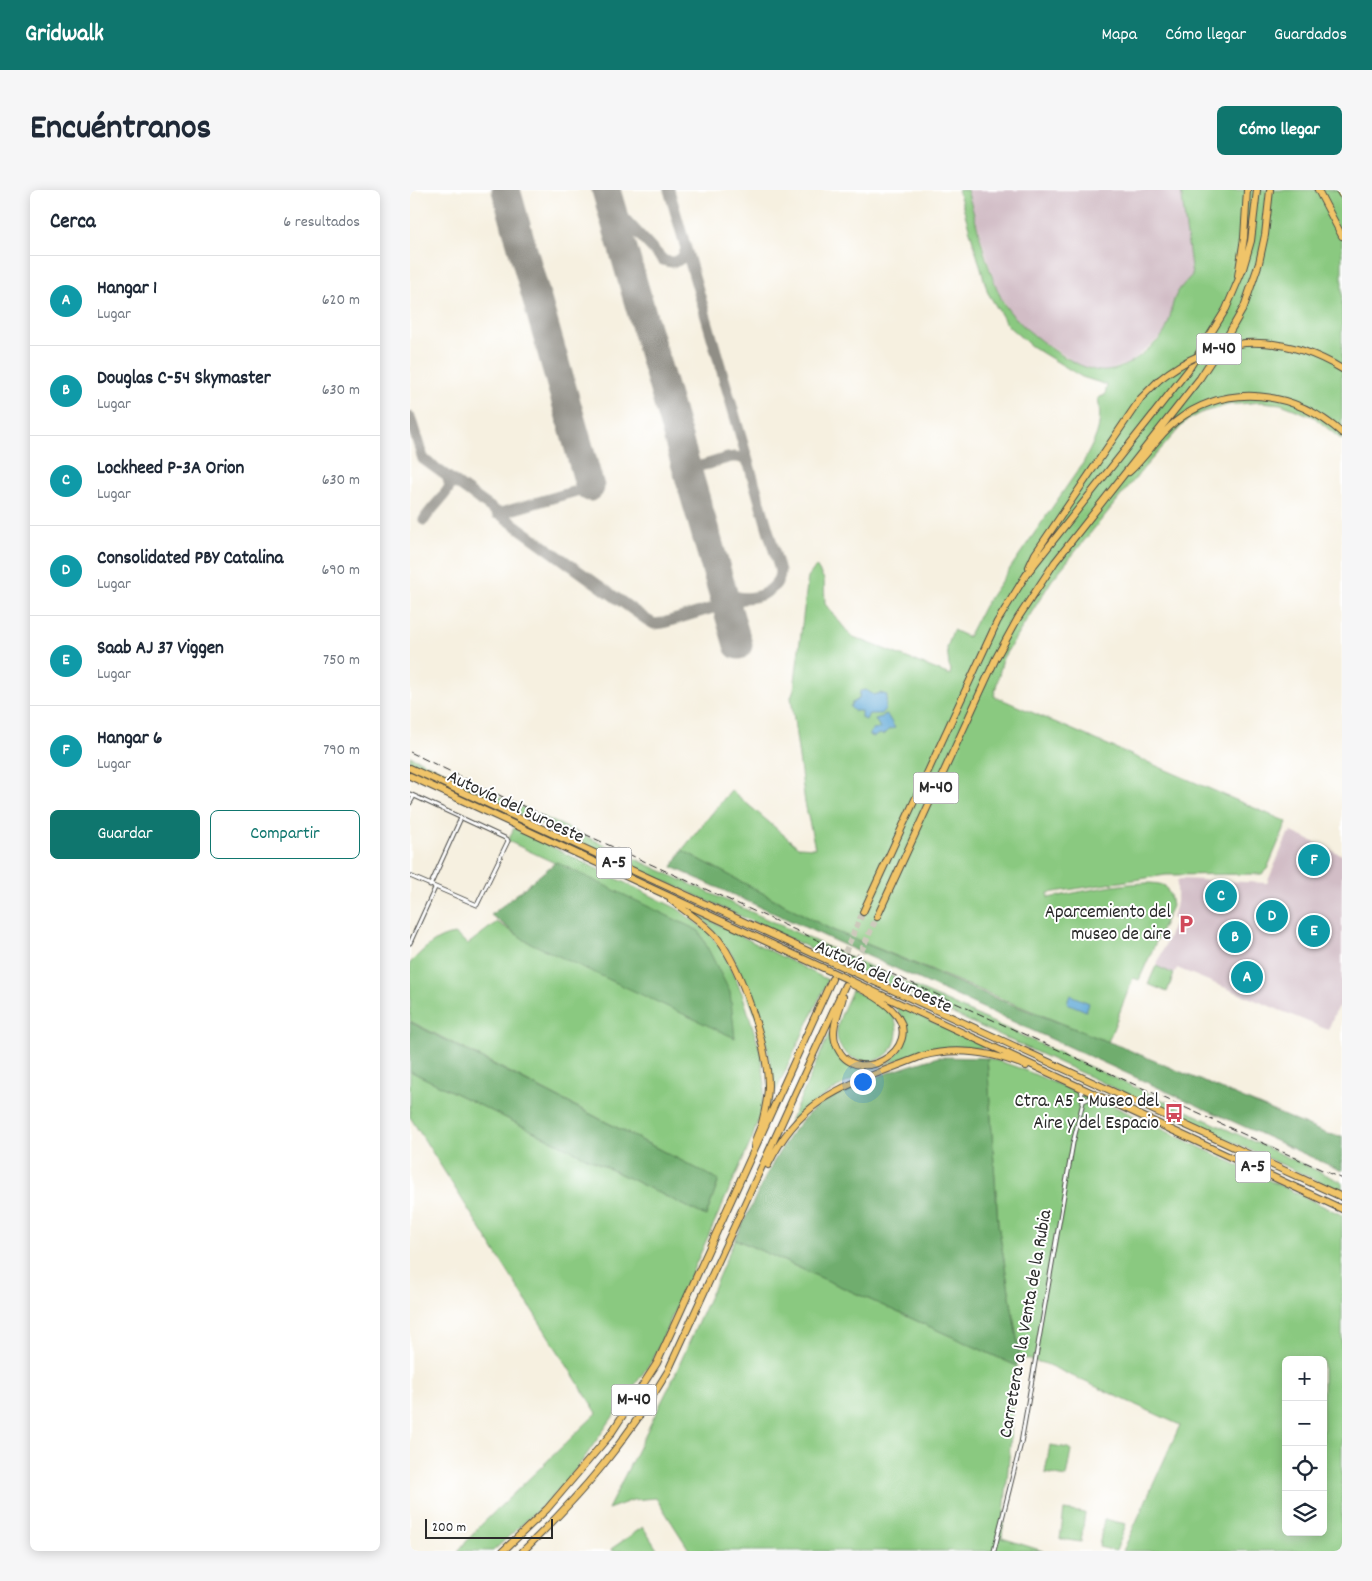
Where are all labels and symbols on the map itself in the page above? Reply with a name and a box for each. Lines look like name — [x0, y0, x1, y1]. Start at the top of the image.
road number: M-40 — [1196, 334, 1242, 364]
street label: Autovía del Suroeste — [442, 764, 588, 852]
road number: M-40 — [914, 772, 958, 804]
pin: F — [1298, 841, 1330, 879]
road number: A-5 — [596, 848, 632, 878]
pin: C — [1205, 877, 1237, 915]
pin: D — [1256, 897, 1288, 935]
place label: Aparcemiento del museo de aire — [1045, 900, 1171, 949]
pin: E — [1298, 912, 1330, 950]
parking icon: Aparcemiento del museo de aire — [1175, 913, 1197, 935]
pin: B — [1219, 918, 1251, 956]
street label: Autovía del Suroeste — [810, 934, 956, 1022]
pin: A — [1231, 958, 1263, 996]
your location — [850, 1069, 876, 1095]
place label: Ctra. A5 - Museo del Aire y del Espacio — [1014, 1089, 1159, 1138]
bus stop icon: Ctra. A5 - Museo del Aire y del Espacio — [1163, 1102, 1185, 1124]
road number: A-5 — [1236, 1152, 1270, 1182]
street label: Carretera a la Venta de la Rubia — [994, 1207, 1061, 1440]
road number: M-40 — [612, 1384, 656, 1416]
scale bar — [425, 1516, 552, 1539]

